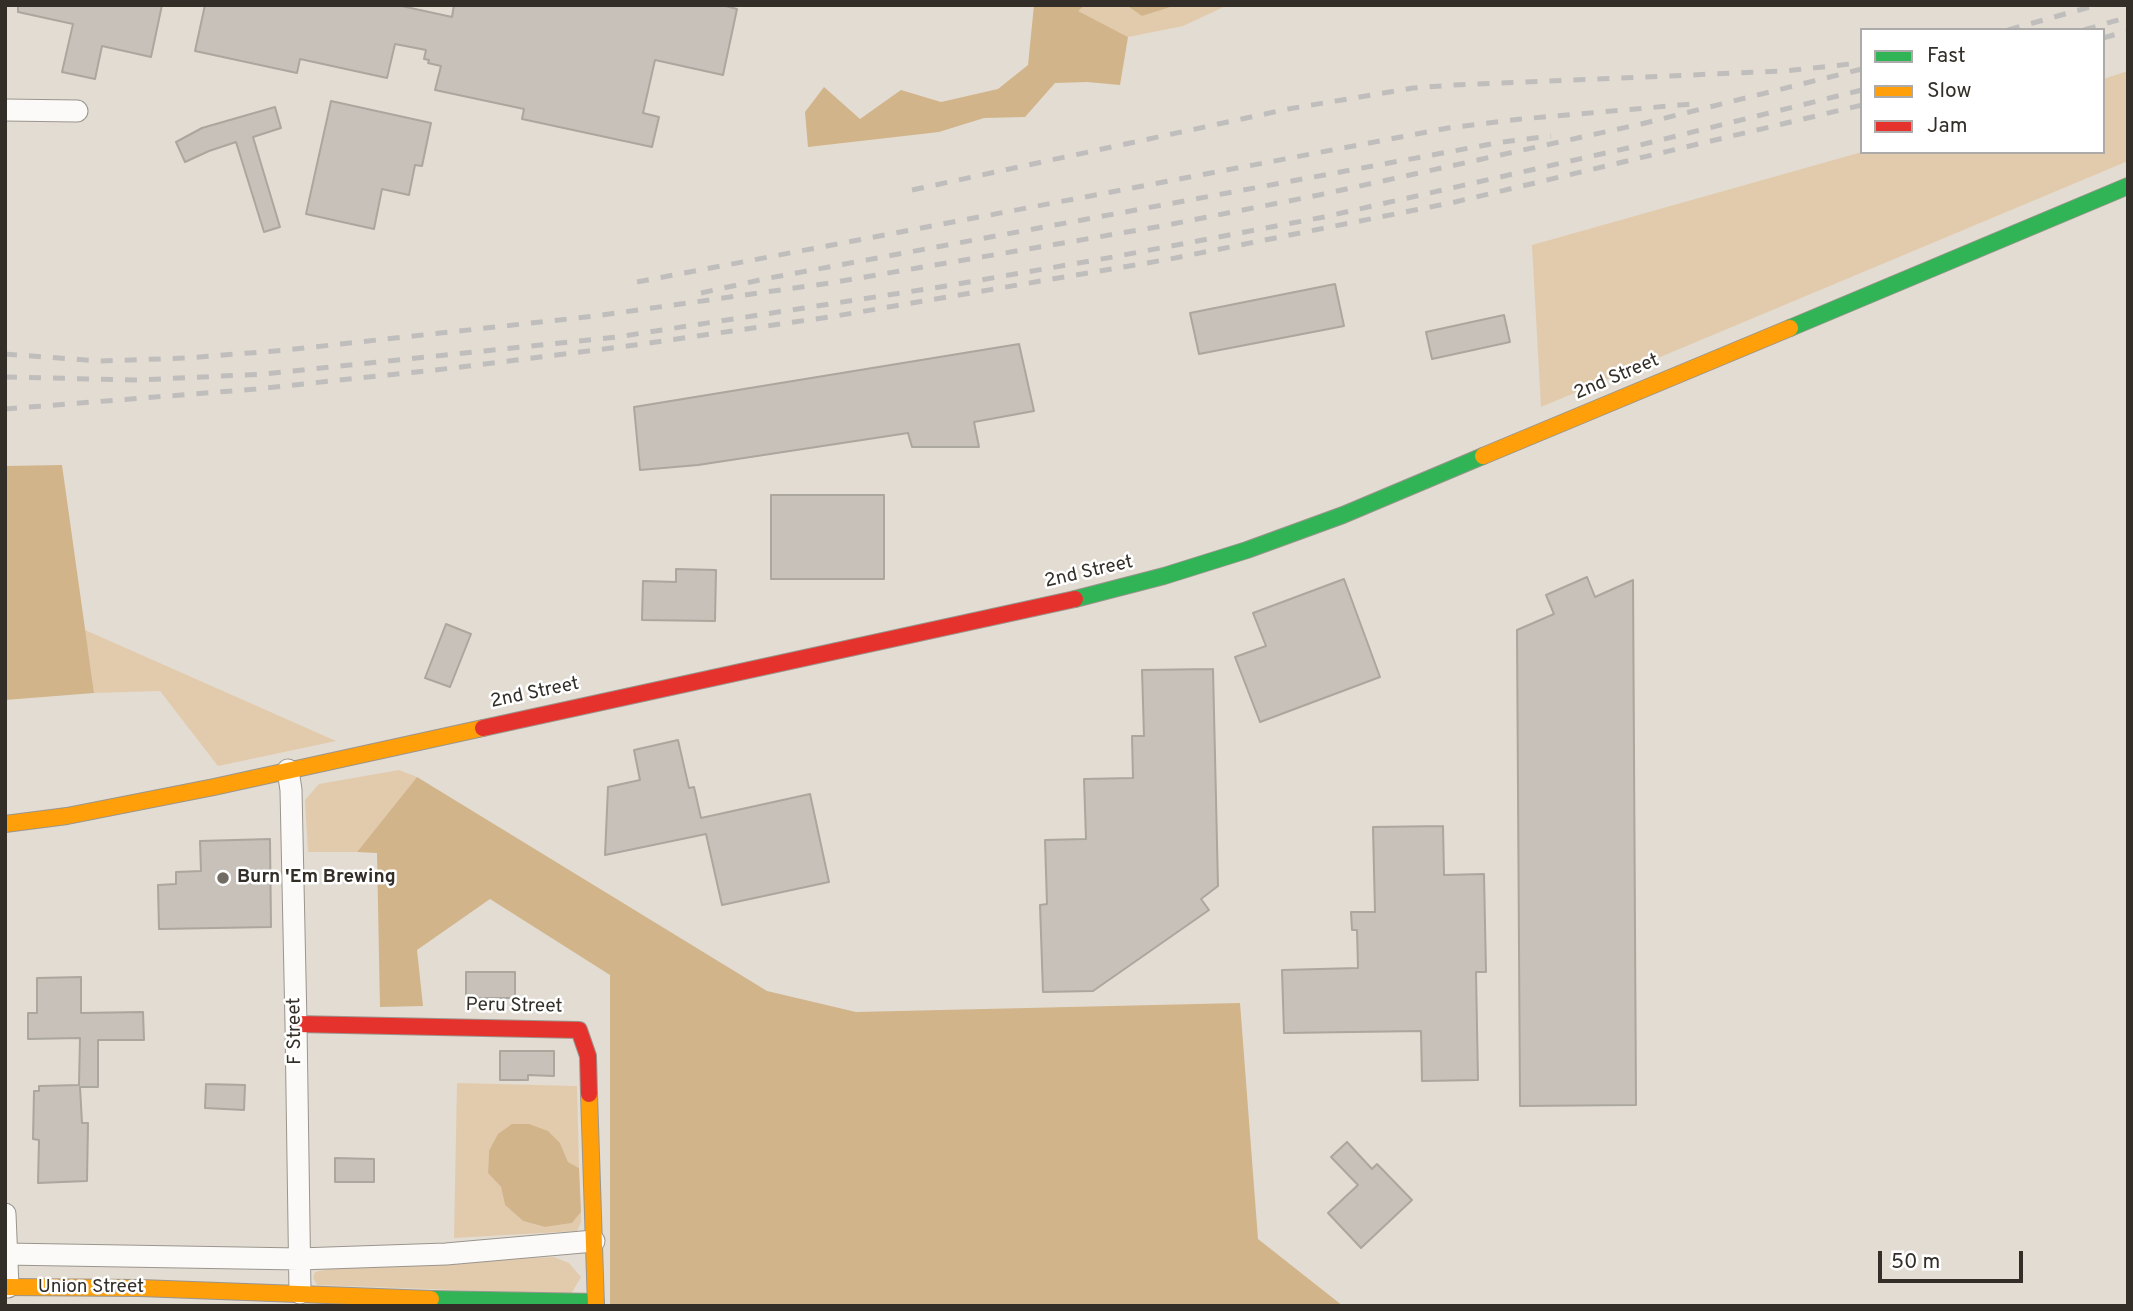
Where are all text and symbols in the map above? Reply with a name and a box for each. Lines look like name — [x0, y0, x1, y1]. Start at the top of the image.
legend — [1860, 28, 2105, 154]
text: Fast — [1927, 43, 1966, 70]
text: Slow — [1927, 78, 1972, 105]
text: Jam — [1927, 113, 1968, 140]
street label: 2nd Street — [1571, 350, 1663, 406]
street label: 2nd Street — [1043, 552, 1135, 594]
street label: 2nd Street — [489, 673, 581, 715]
place label: Burn 'Em Brewing — [237, 867, 396, 889]
marker: Burn 'Em Brewing — [215, 870, 231, 886]
street label: Peru Street — [465, 995, 563, 1019]
street label: F Street — [284, 997, 308, 1065]
scale bar — [1881, 1238, 2026, 1282]
text: 50 m — [1891, 1249, 1940, 1276]
street label: Union Street — [38, 1277, 144, 1299]

